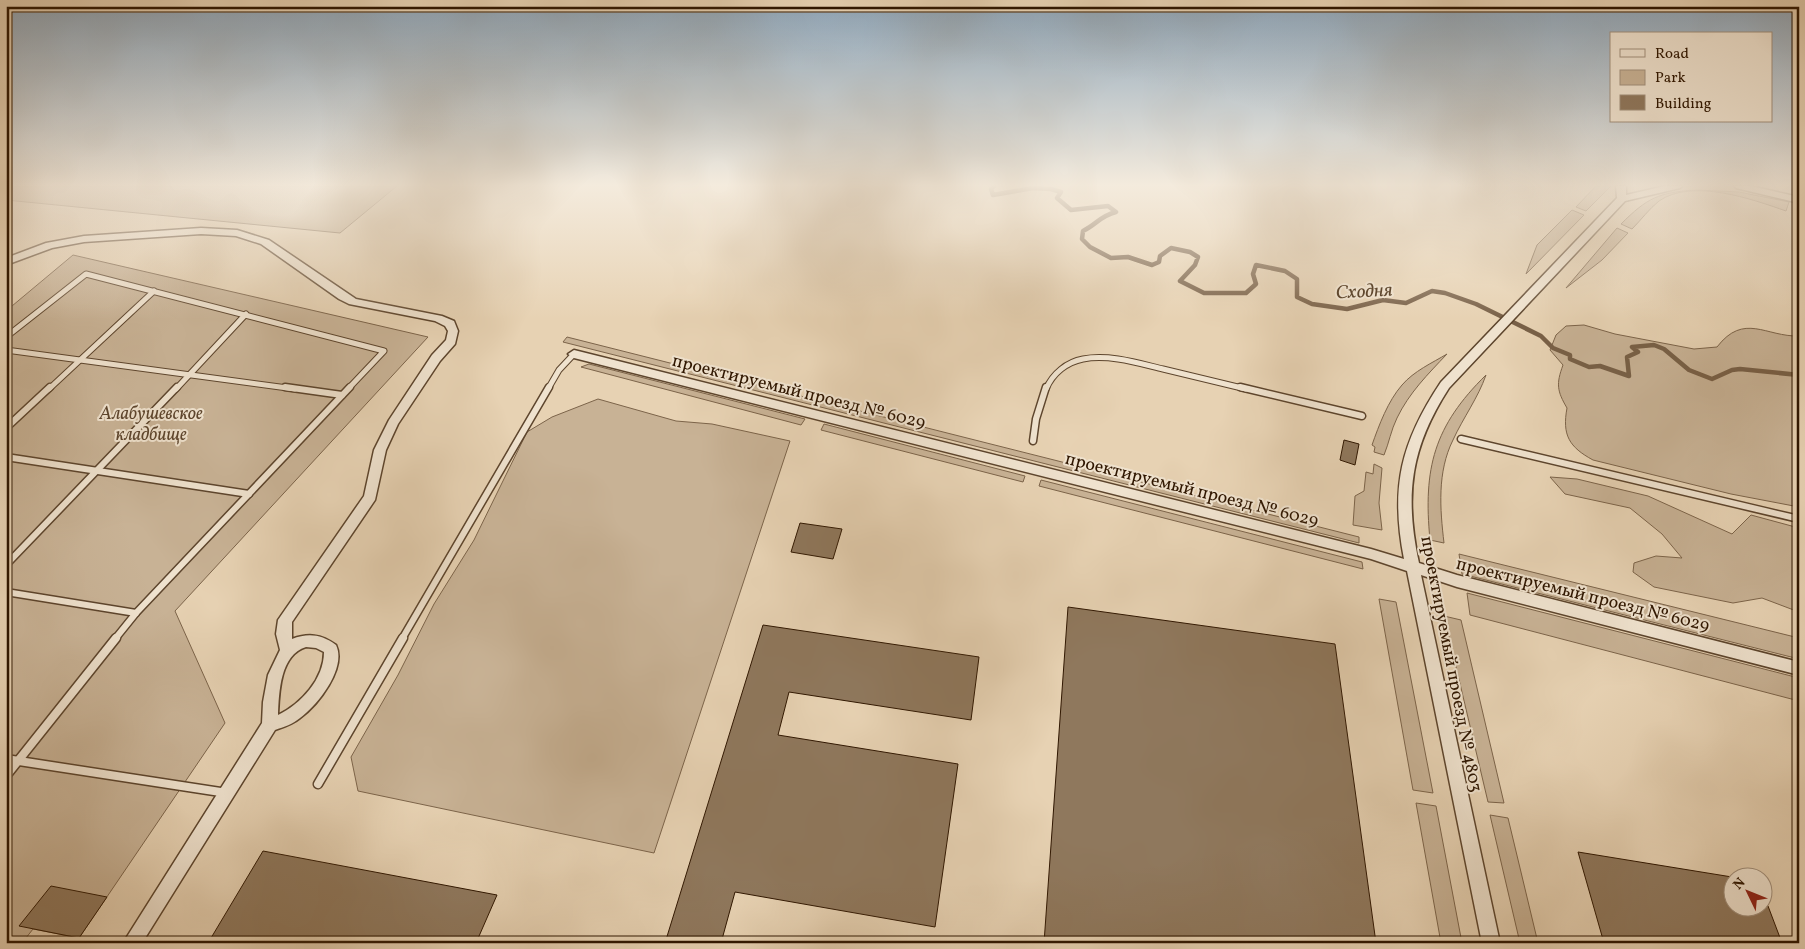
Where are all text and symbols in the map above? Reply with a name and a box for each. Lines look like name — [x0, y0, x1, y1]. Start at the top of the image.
legend — [1610, 32, 1772, 122]
text: Road — [1655, 44, 1689, 65]
text: Park — [1655, 68, 1686, 89]
text: Building — [1655, 94, 1712, 115]
water label: Сходня — [1335, 278, 1393, 306]
street label: проектируемый проезд № 6029 — [669, 349, 928, 436]
park label: Алабушевское кладбище — [98, 402, 203, 448]
street label: проектируемый проезд № 6029 — [1062, 447, 1321, 534]
street label: проектируемый проезд № 4803 — [1413, 534, 1488, 795]
street label: проектируемый проезд № 6029 — [1453, 552, 1712, 639]
north arrow — [1722, 866, 1772, 916]
text: N — [1729, 874, 1750, 894]

